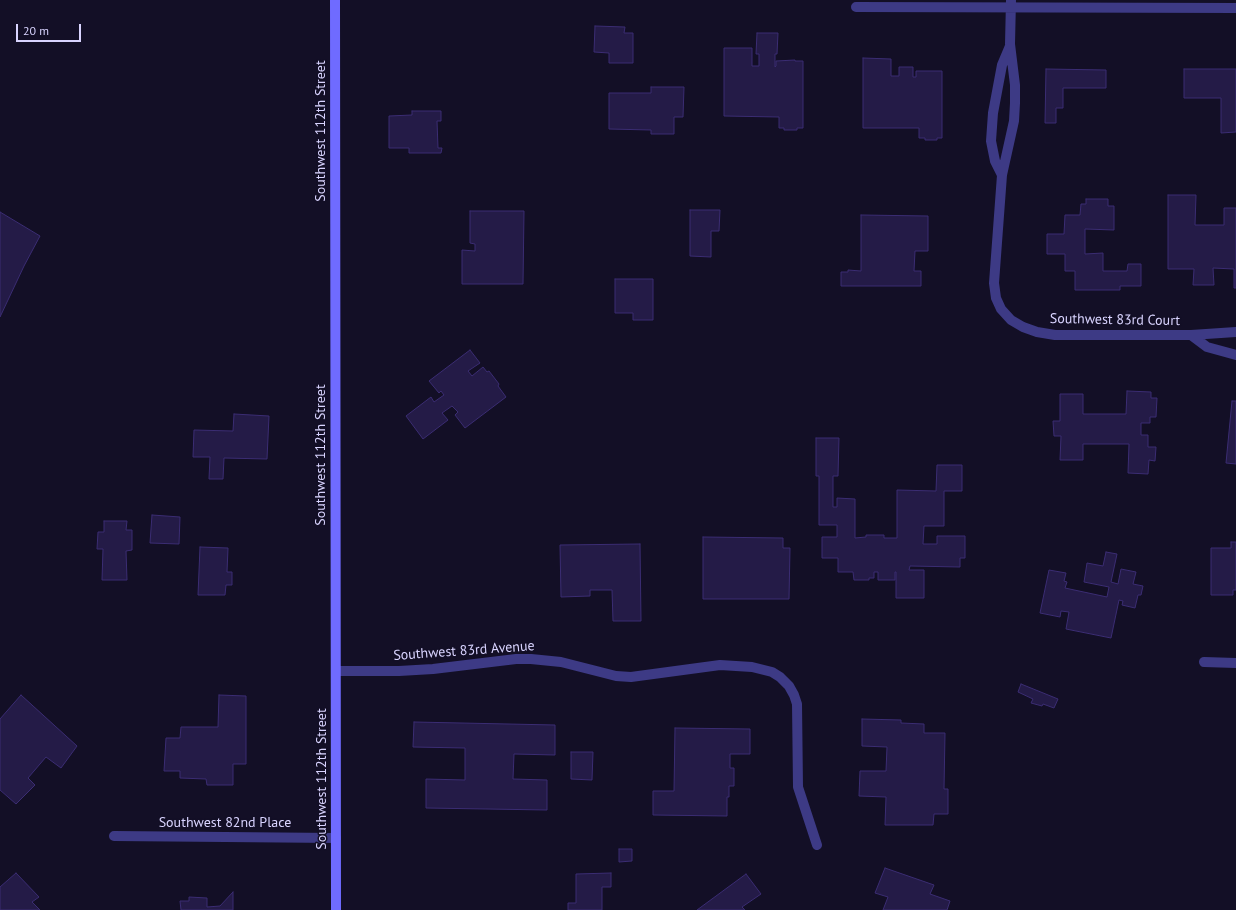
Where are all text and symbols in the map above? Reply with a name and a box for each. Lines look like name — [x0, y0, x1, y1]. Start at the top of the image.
scale bar — [18, 16, 83, 42]
text: 20 m — [23, 23, 49, 38]
street label: Southwest 112th Street — [313, 60, 329, 202]
street label: Southwest 83rd Court — [1050, 310, 1180, 330]
street label: Southwest 112th Street — [313, 384, 329, 526]
street label: Southwest 83rd Avenue — [393, 638, 535, 664]
street label: Southwest 112th Street — [314, 708, 330, 850]
street label: Southwest 82nd Place — [159, 815, 291, 831]

